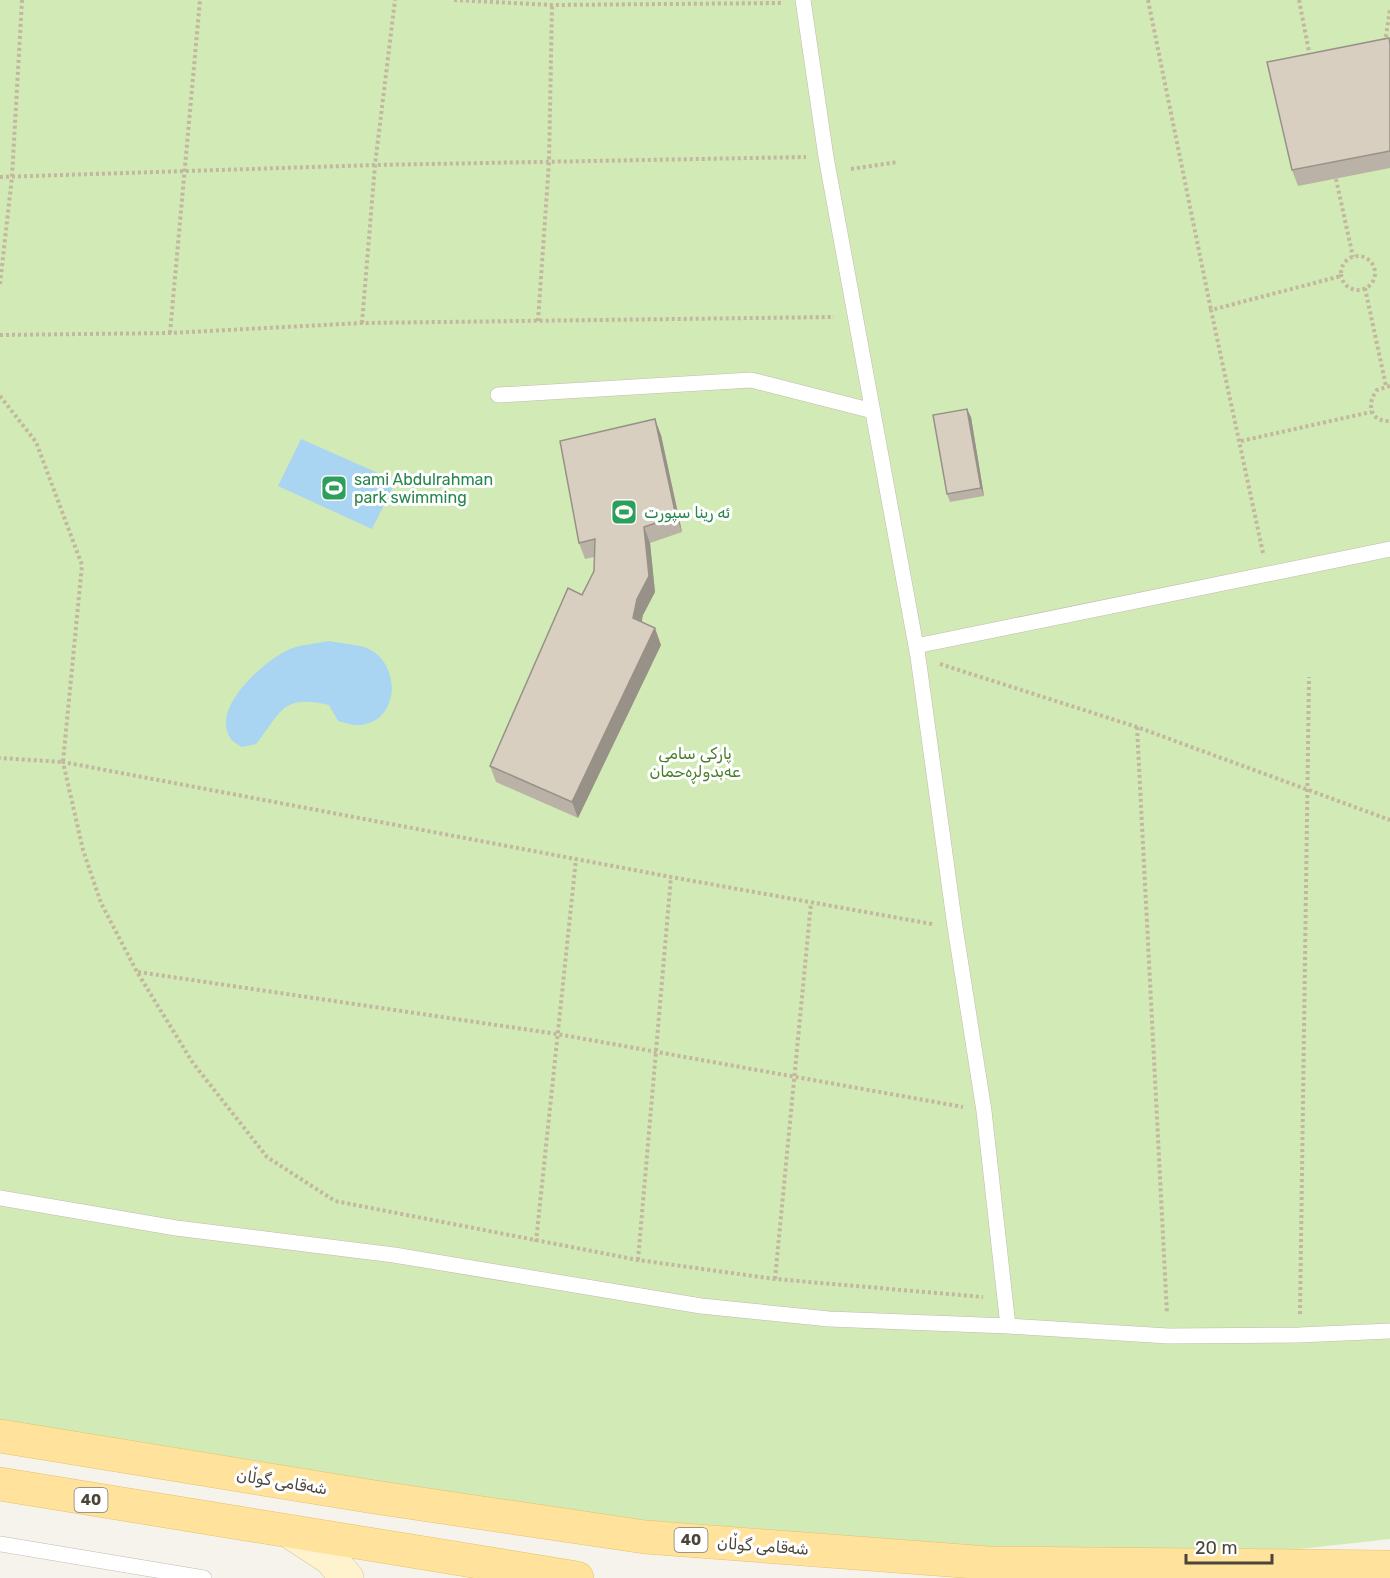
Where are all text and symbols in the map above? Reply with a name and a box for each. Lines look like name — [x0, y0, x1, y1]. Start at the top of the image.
place label: sami Abdulrahman park swimming — [354, 470, 493, 507]
sports icon: sami Abdulrahman park swimming — [319, 473, 349, 503]
sports icon: ئه رينا سپورت — [609, 497, 639, 527]
place label: ئه رينا سپورت — [644, 503, 731, 523]
park label: پارکی سامی عەبدولڕەحمان — [649, 744, 741, 785]
street label: شەقامی گوڵان — [235, 1463, 329, 1500]
road number: 40 — [74, 1488, 107, 1512]
scale bar — [1186, 1527, 1272, 1565]
road number: 40 — [674, 1528, 708, 1552]
street label: شەقامی گوڵان — [717, 1531, 810, 1560]
text: 20 m — [1195, 1537, 1237, 1559]

